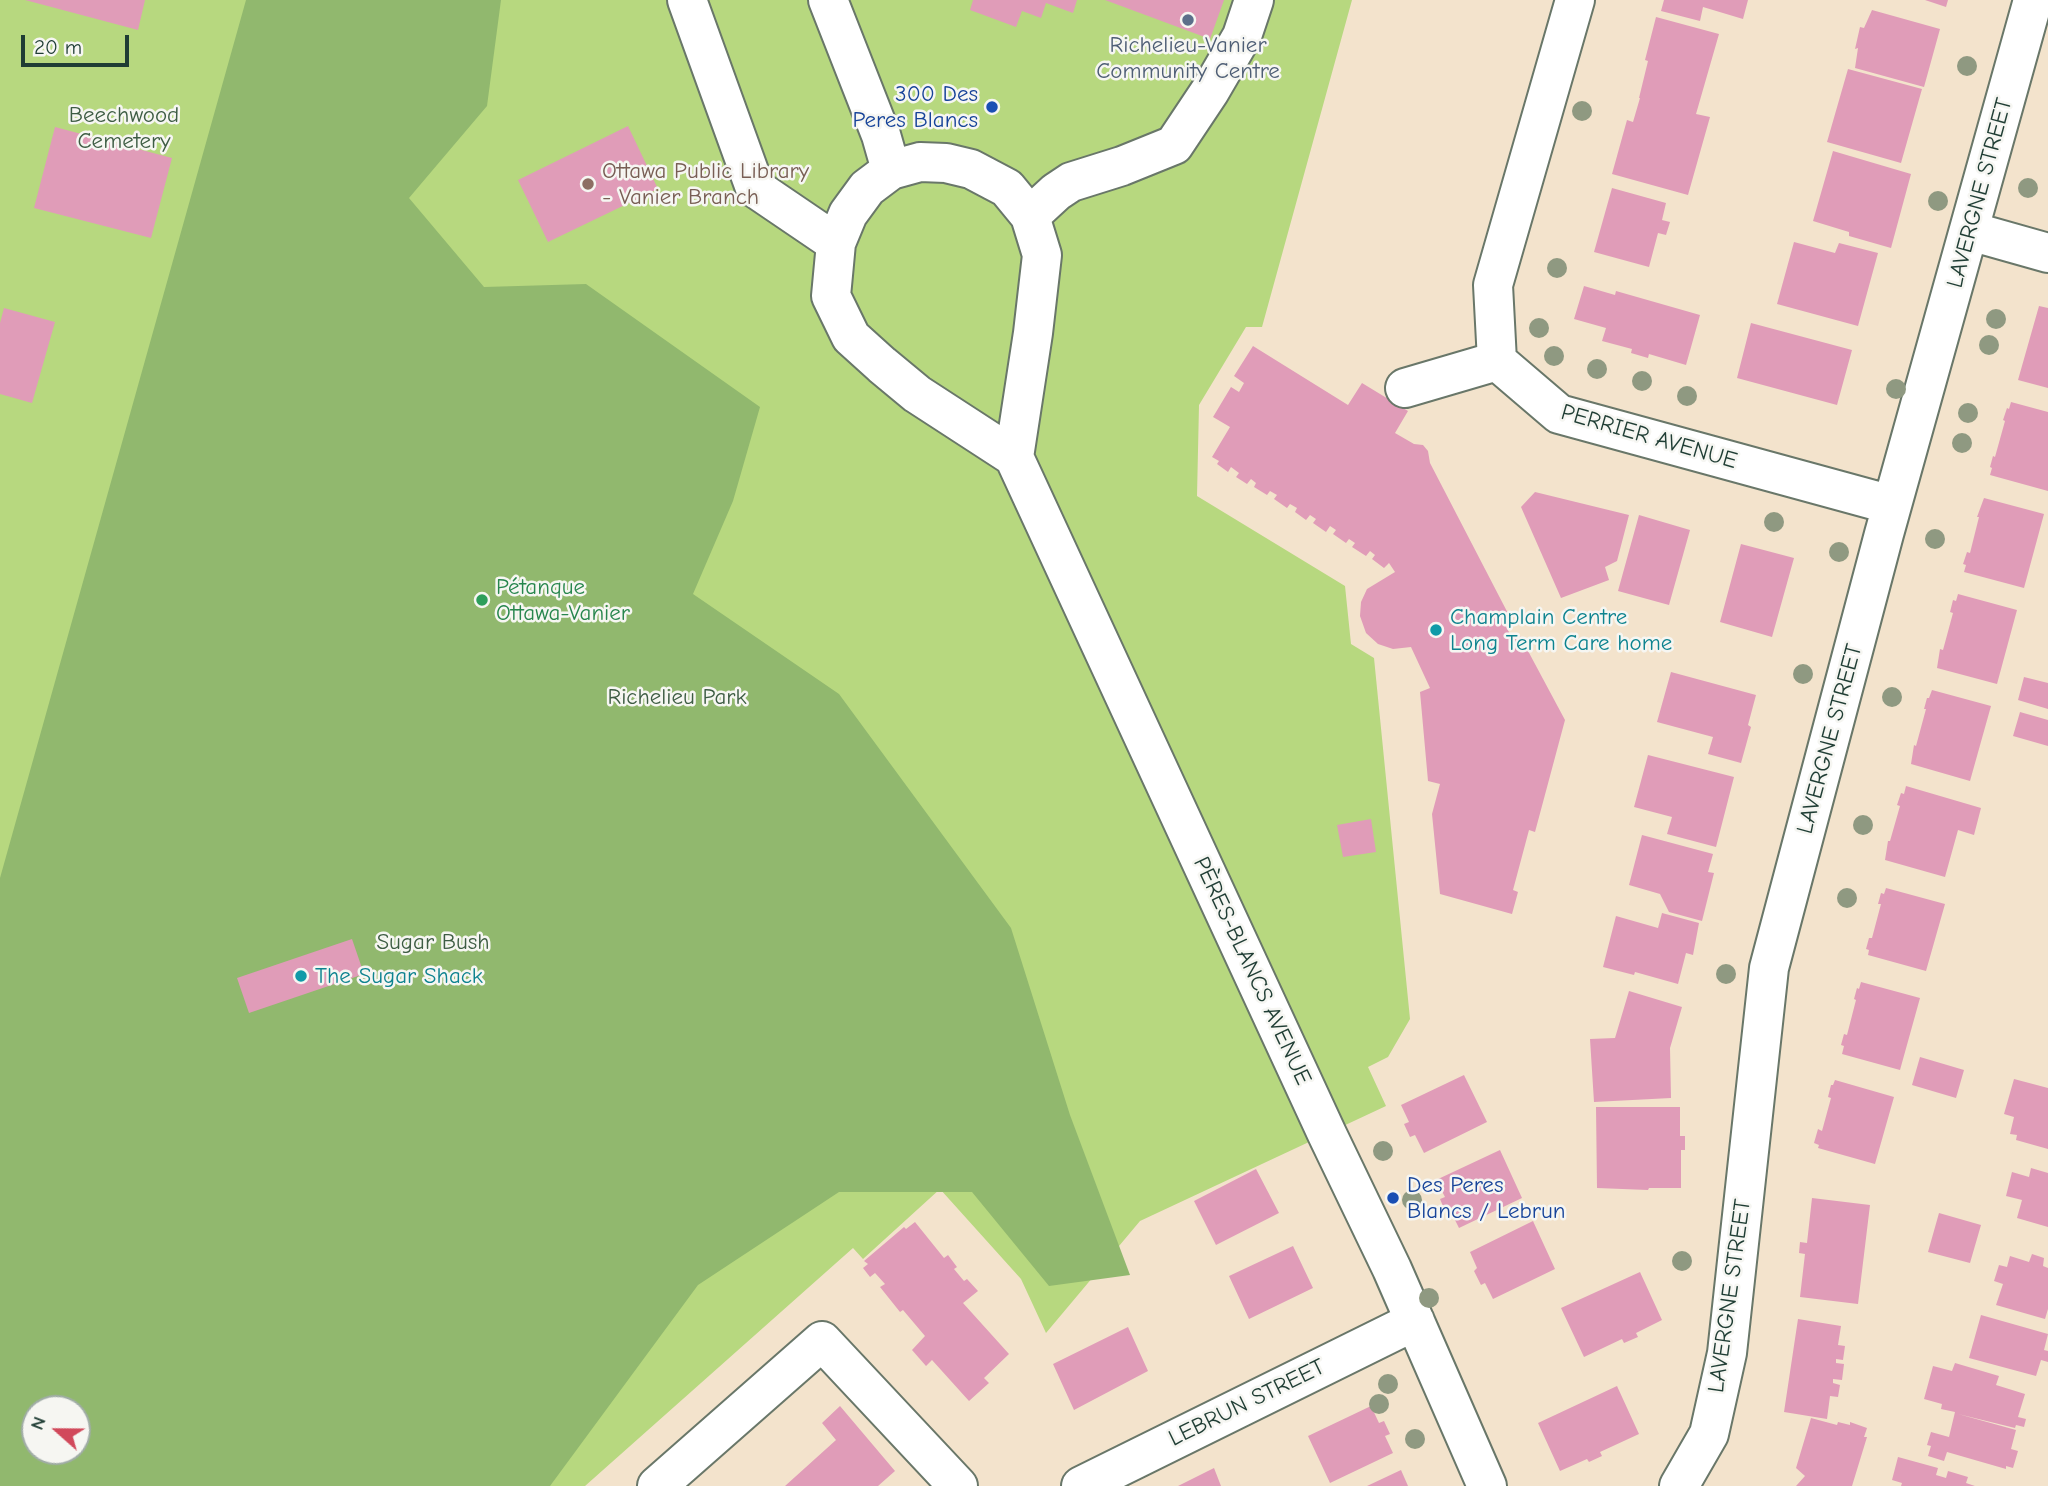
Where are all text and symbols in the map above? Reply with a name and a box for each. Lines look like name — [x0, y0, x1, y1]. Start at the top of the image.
marker: Richelieu-Vanier Community Centre — [1180, 12, 1196, 28]
scale bar — [24, 21, 133, 65]
place label: Richelieu-Vanier Community Centre — [1096, 31, 1280, 85]
text: 20 m — [34, 35, 82, 59]
place label: 300 Des Peres Blancs — [853, 80, 978, 134]
street label: LAVERGNE STREET — [1941, 95, 2019, 291]
marker: 300 Des Peres Blancs — [984, 99, 1000, 115]
park label: Beechwood Cemetery — [69, 101, 179, 155]
place label: Ottawa Public Library - Vanier Branch — [602, 157, 809, 211]
marker: Ottawa Public Library - Vanier Branch — [580, 176, 596, 192]
street label: PERRIER AVENUE — [1558, 399, 1740, 475]
place label: Pétanque Ottawa-Vanier — [496, 573, 630, 627]
marker: Pétanque Ottawa-Vanier — [474, 592, 490, 608]
place label: Champlain Centre Long Term Care home — [1450, 603, 1672, 657]
marker: Champlain Centre Long Term Care home — [1428, 622, 1444, 638]
street label: LAVERGNE STREET — [1791, 641, 1869, 837]
park label: Richelieu Park — [607, 683, 747, 711]
street label: PÈRES-BLANCS AVENUE — [1187, 853, 1317, 1089]
park label: Sugar Bush — [376, 928, 490, 956]
place label: The Sugar Shack — [315, 962, 483, 990]
marker: The Sugar Shack — [293, 968, 309, 984]
place label: Des Peres Blancs / Lebrun — [1407, 1171, 1565, 1225]
marker: Des Peres Blancs / Lebrun — [1385, 1190, 1401, 1206]
street label: LAVERGNE STREET — [1703, 1197, 1757, 1395]
street label: LEBRUN STREET — [1164, 1353, 1330, 1453]
north arrow — [21, 1395, 91, 1465]
text: N — [26, 1413, 51, 1433]

